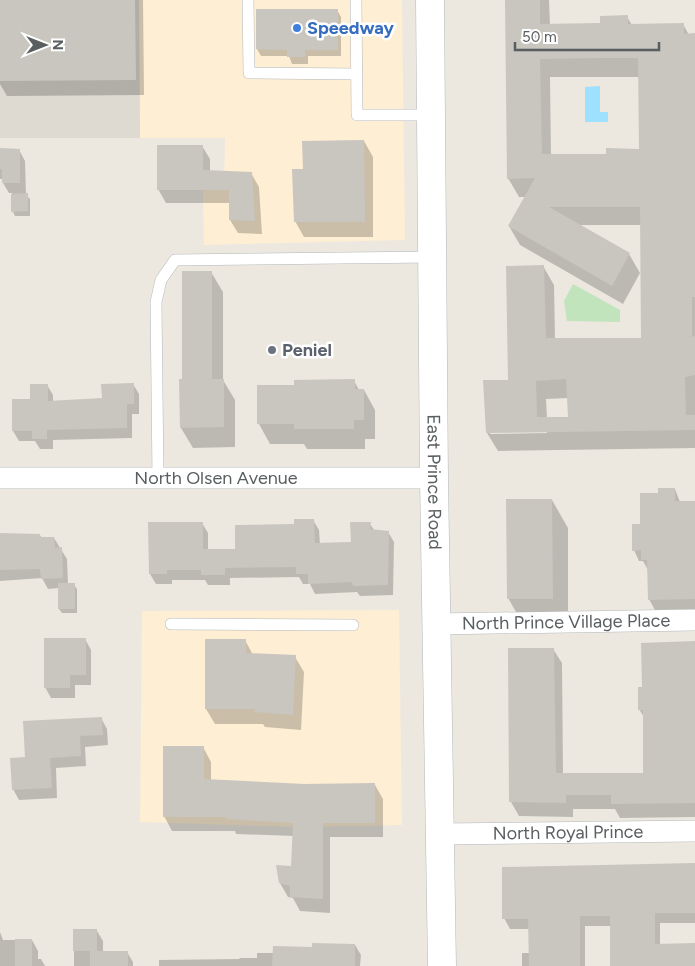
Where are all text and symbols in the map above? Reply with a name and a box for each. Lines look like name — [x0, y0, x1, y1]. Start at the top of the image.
place label: Speedway — [307, 17, 394, 39]
north arrow — [20, 20, 70, 70]
scale bar — [515, 20, 659, 52]
marker: Speedway — [291, 22, 303, 34]
text: 50 m — [522, 28, 557, 46]
text: N — [49, 40, 66, 50]
place label: Peniel — [282, 339, 332, 361]
marker: Peniel — [266, 344, 278, 356]
street label: East Prince Road — [422, 414, 446, 550]
street label: North Olsen Avenue — [134, 467, 298, 489]
street label: North Prince Village Place — [462, 609, 670, 635]
street label: North Royal Prince — [493, 821, 643, 844]

